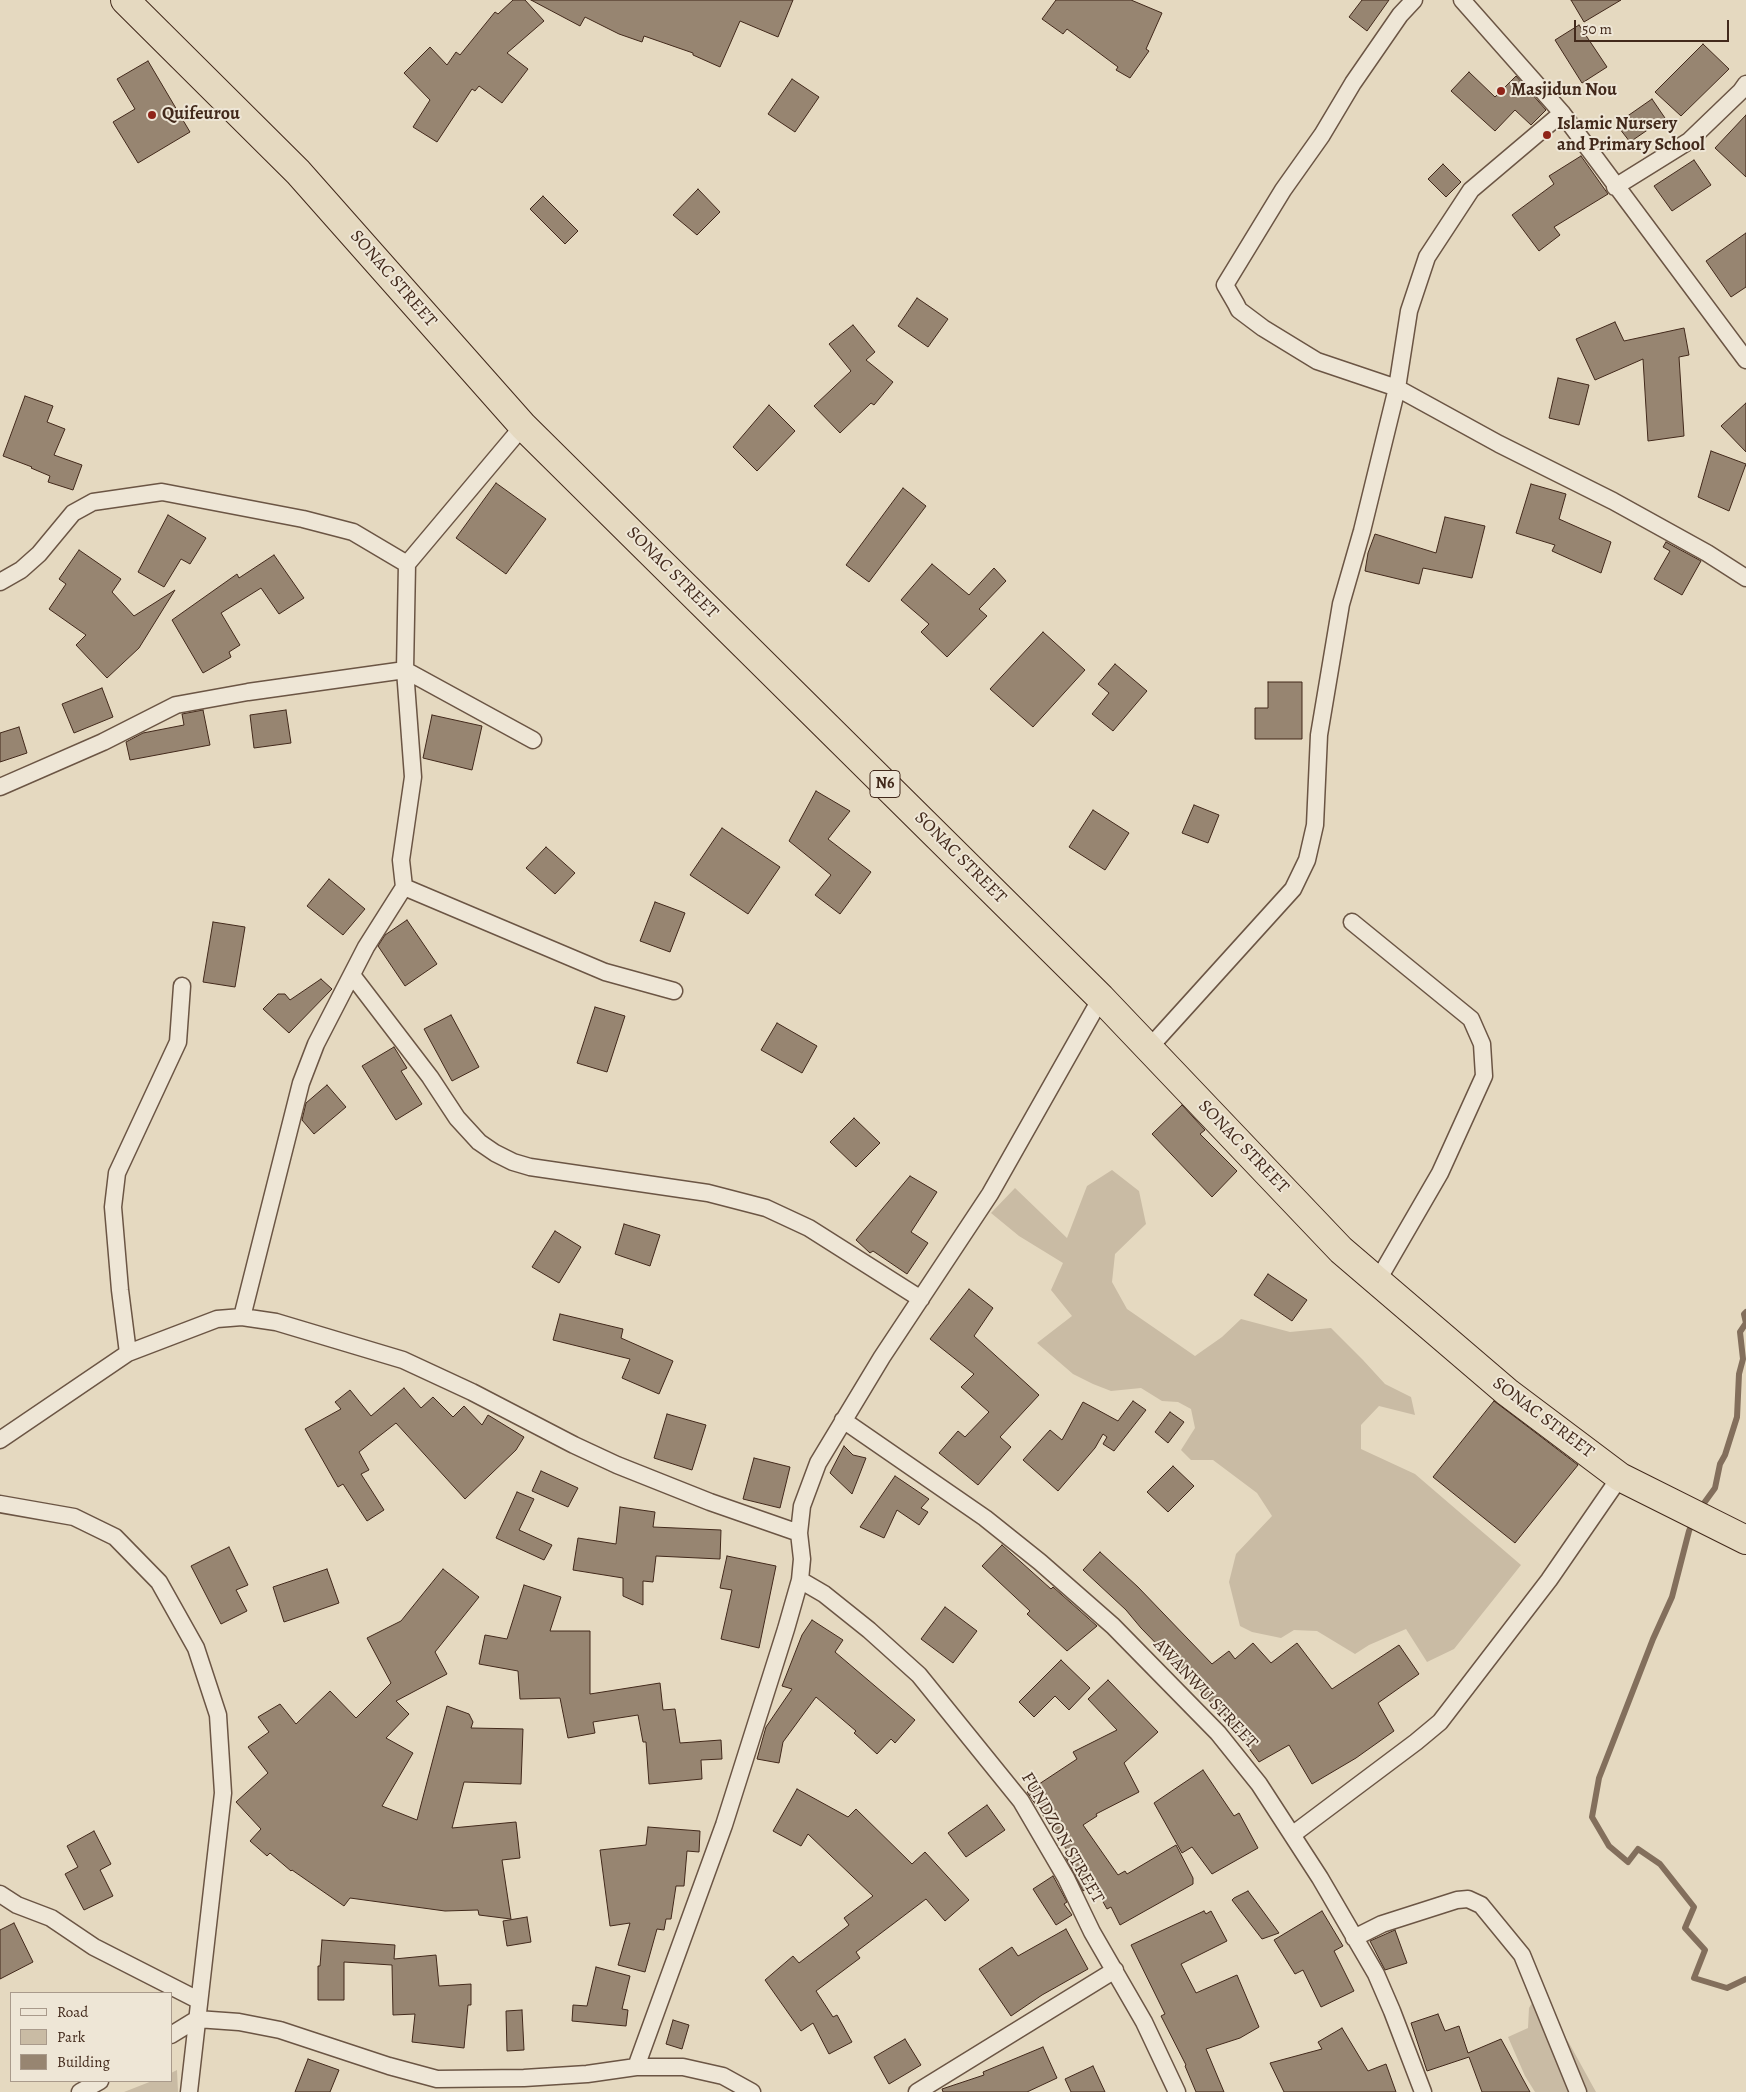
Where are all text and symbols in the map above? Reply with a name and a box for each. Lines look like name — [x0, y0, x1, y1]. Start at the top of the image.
scale bar — [1576, 10, 1731, 42]
text: 50 m — [1582, 19, 1612, 39]
place label: Masjidun Nou — [1511, 80, 1617, 102]
marker: Masjidun Nou — [1495, 85, 1507, 97]
place label: Quifeurou — [162, 104, 240, 126]
marker: Quifeurou — [146, 109, 158, 121]
place label: Islamic Nursery and Primary School — [1557, 114, 1705, 156]
marker: Islamic Nursery and Primary School — [1541, 129, 1553, 141]
street label: SONAC STREET — [345, 226, 441, 332]
street label: SONAC STREET — [621, 522, 723, 624]
road number: N6 — [870, 771, 900, 798]
street label: SONAC STREET — [909, 807, 1011, 909]
street label: SONAC STREET — [1193, 1096, 1293, 1198]
street label: SONAC STREET — [1488, 1373, 1598, 1463]
street label: AWANWU STREET — [1148, 1634, 1262, 1754]
street label: FUNDZON STREET — [1016, 1769, 1108, 1907]
legend — [10, 1992, 172, 2082]
text: Road — [57, 2002, 88, 2022]
text: Park — [57, 2027, 85, 2047]
text: Building — [57, 2052, 110, 2072]

